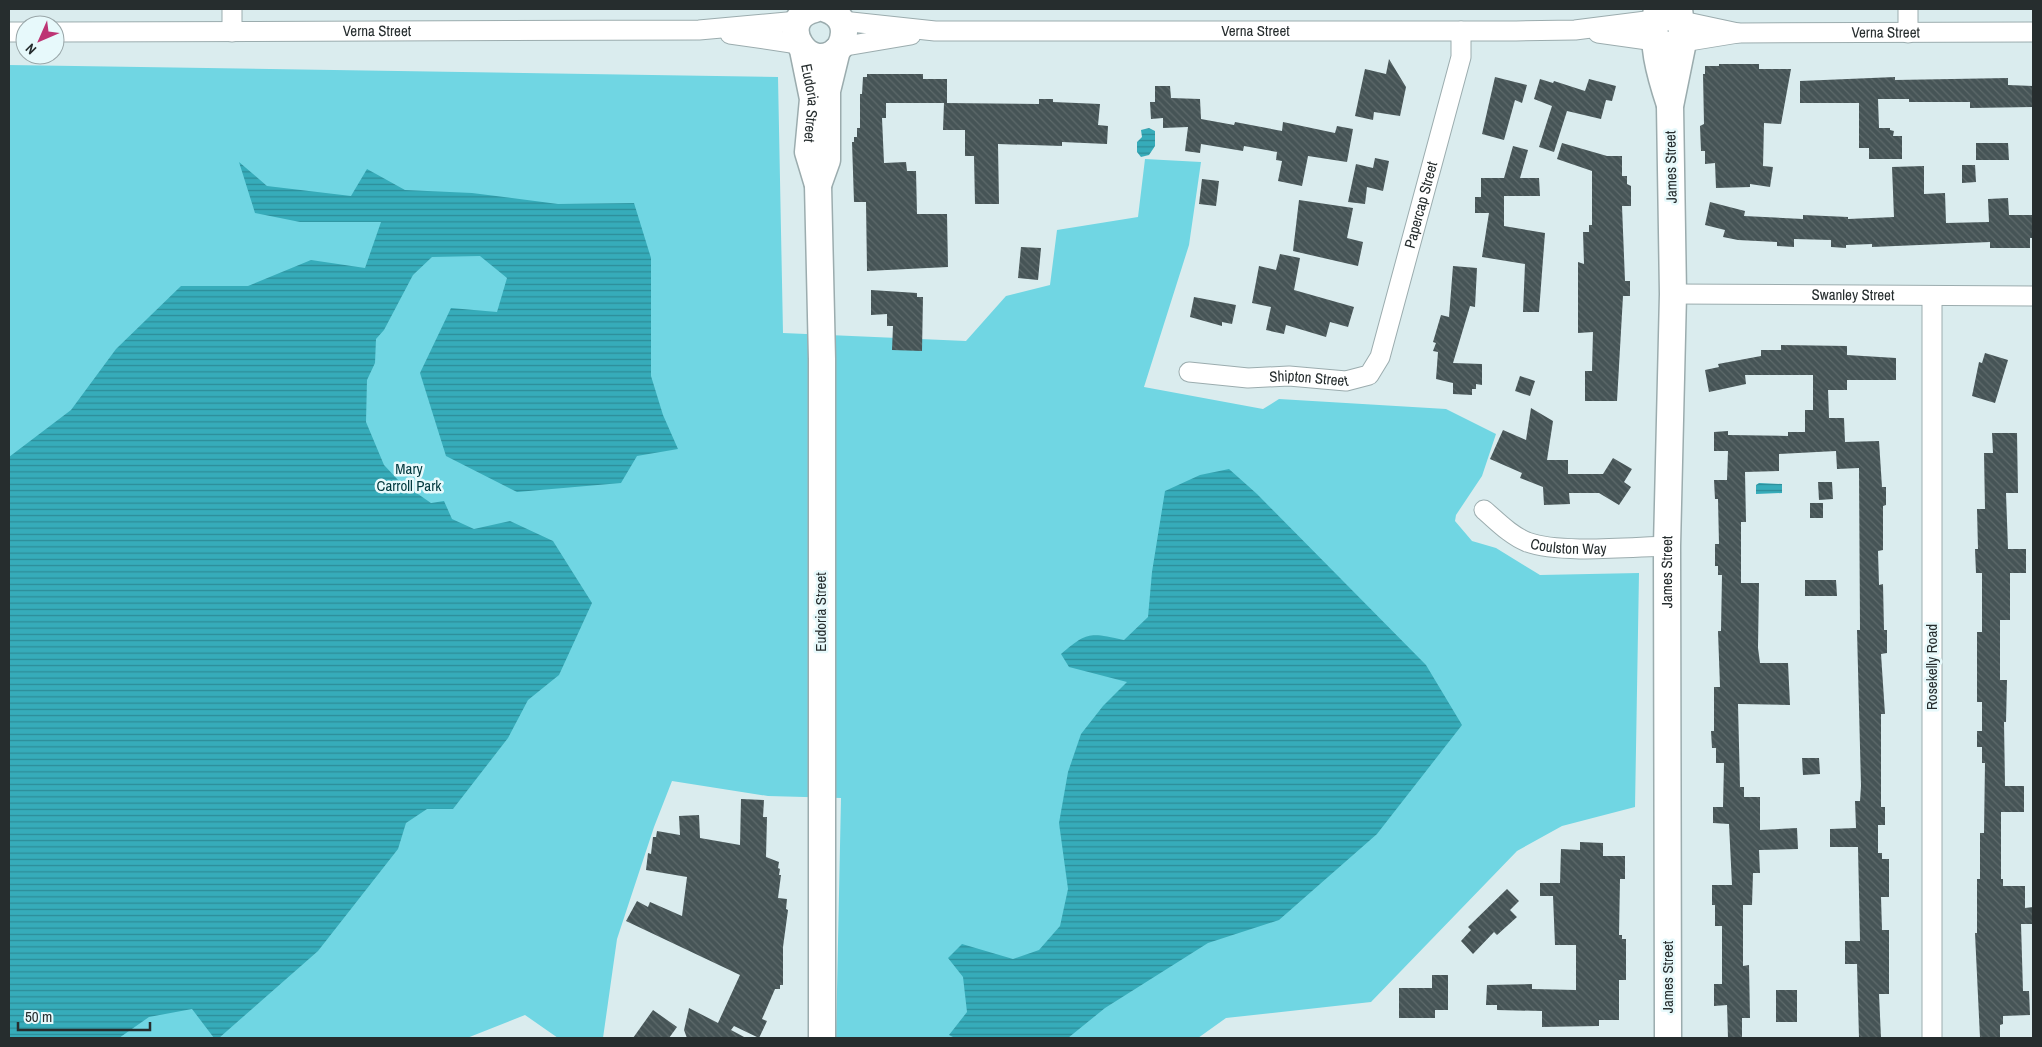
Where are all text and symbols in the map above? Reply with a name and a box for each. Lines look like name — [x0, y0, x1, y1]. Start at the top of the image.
north arrow — [15, 15, 65, 65]
street label: Verna Street — [343, 20, 412, 41]
street label: Verna Street — [1221, 20, 1290, 41]
street label: Verna Street — [1851, 21, 1921, 43]
text: N — [22, 40, 40, 58]
street label: Eudoria Street — [796, 62, 824, 144]
street label: James Street — [1659, 130, 1682, 203]
street label: Papercap Street — [1399, 159, 1442, 250]
street label: Swanley Street — [1812, 284, 1895, 305]
street label: Shipton Street — [1269, 365, 1351, 391]
park label: Mary Carroll Park — [377, 458, 442, 496]
street label: Coulston Way — [1528, 533, 1608, 559]
street label: James Street — [1656, 535, 1677, 608]
street label: Eudoria Street — [810, 572, 831, 652]
street label: Rosekelly Road — [1921, 624, 1942, 710]
street label: James Street — [1657, 940, 1678, 1013]
scale bar — [18, 1000, 150, 1032]
text: 50 m — [25, 1006, 52, 1027]

